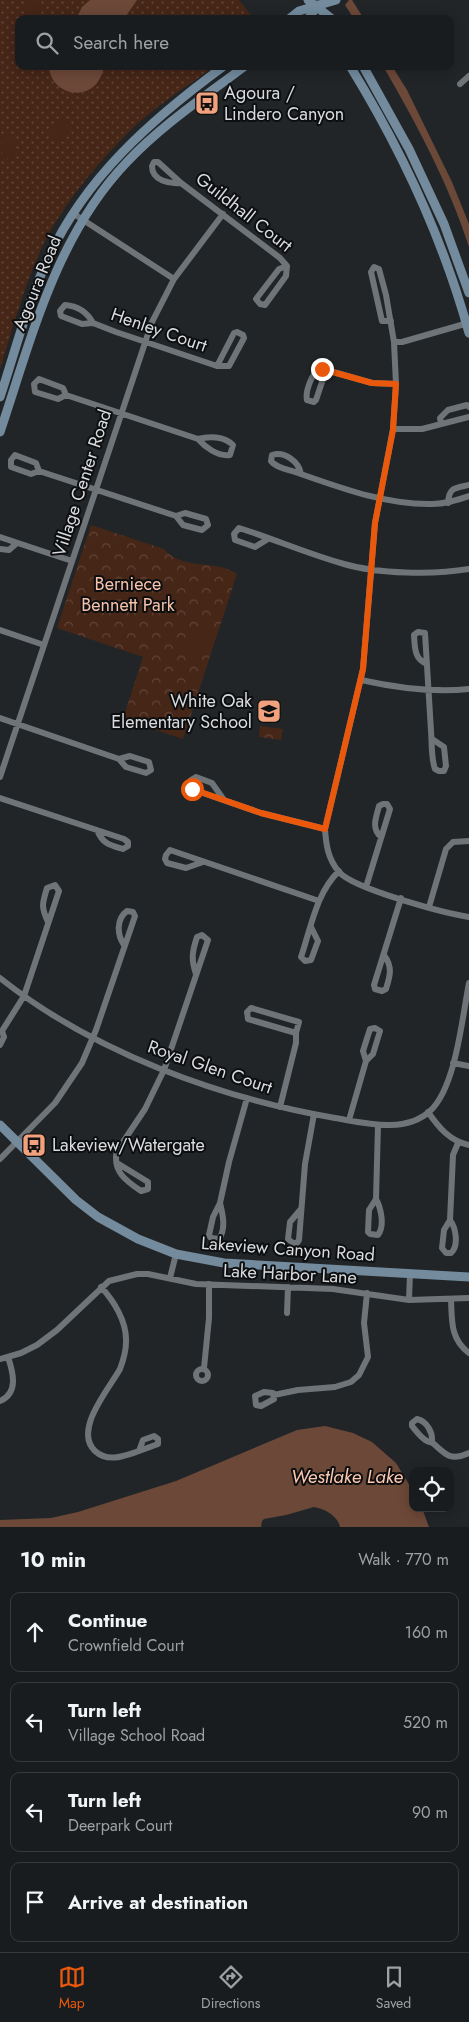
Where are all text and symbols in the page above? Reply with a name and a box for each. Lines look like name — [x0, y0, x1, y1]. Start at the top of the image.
search box — [15, 15, 454, 70]
icon: search — [33, 29, 61, 57]
text: Search here — [73, 29, 169, 56]
place label: Agoura / Lindero Canyon — [224, 80, 344, 127]
bus stop icon: Agoura / Lindero Canyon — [194, 90, 220, 116]
street label: Guildhall Court — [190, 166, 298, 258]
street label: Agoura Road — [6, 232, 68, 334]
street label: Henley Court — [107, 301, 211, 359]
route end — [311, 358, 334, 381]
street label: Village Center Road — [46, 406, 118, 560]
park label: Berniece Bennett Park — [81, 571, 175, 618]
place label: White Oak Elementary School — [111, 688, 252, 735]
school or university icon: White Oak Elementary School — [256, 698, 282, 724]
route start — [181, 778, 204, 801]
street label: Royal Glen Court — [144, 1034, 276, 1101]
bus stop icon: Lakeview/Watergate — [21, 1132, 47, 1158]
place label: Lakeview/Watergate — [52, 1132, 205, 1158]
street label: Lakeview Canyon Road — [200, 1230, 376, 1268]
street label: Lake Harbor Lane — [222, 1258, 358, 1290]
water label: Westlake Lake — [291, 1463, 404, 1490]
map controls — [409, 1467, 454, 1512]
button: locate — [409, 1467, 454, 1512]
text: 10 min — [20, 1545, 86, 1575]
text: Walk · 770 m — [358, 1548, 449, 1571]
text: Continue — [68, 1607, 147, 1634]
icon: ahead — [21, 1618, 49, 1646]
text: 160 m — [405, 1621, 448, 1644]
text: Crownfield Court — [68, 1634, 184, 1657]
text: Turn left — [68, 1697, 141, 1724]
icon: left — [21, 1708, 49, 1736]
text: 520 m — [403, 1711, 448, 1734]
text: Village School Road — [68, 1724, 205, 1747]
text: Turn left — [68, 1787, 141, 1814]
icon: left — [21, 1798, 49, 1826]
text: 90 m — [412, 1801, 448, 1824]
text: Deerpark Court — [68, 1814, 172, 1837]
icon: arrive — [21, 1888, 49, 1916]
text: Arrive at destination — [68, 1889, 248, 1916]
tab: Map — [58, 1963, 86, 2013]
tab: Directions — [201, 1963, 260, 2013]
tab: Saved — [376, 1963, 411, 2013]

